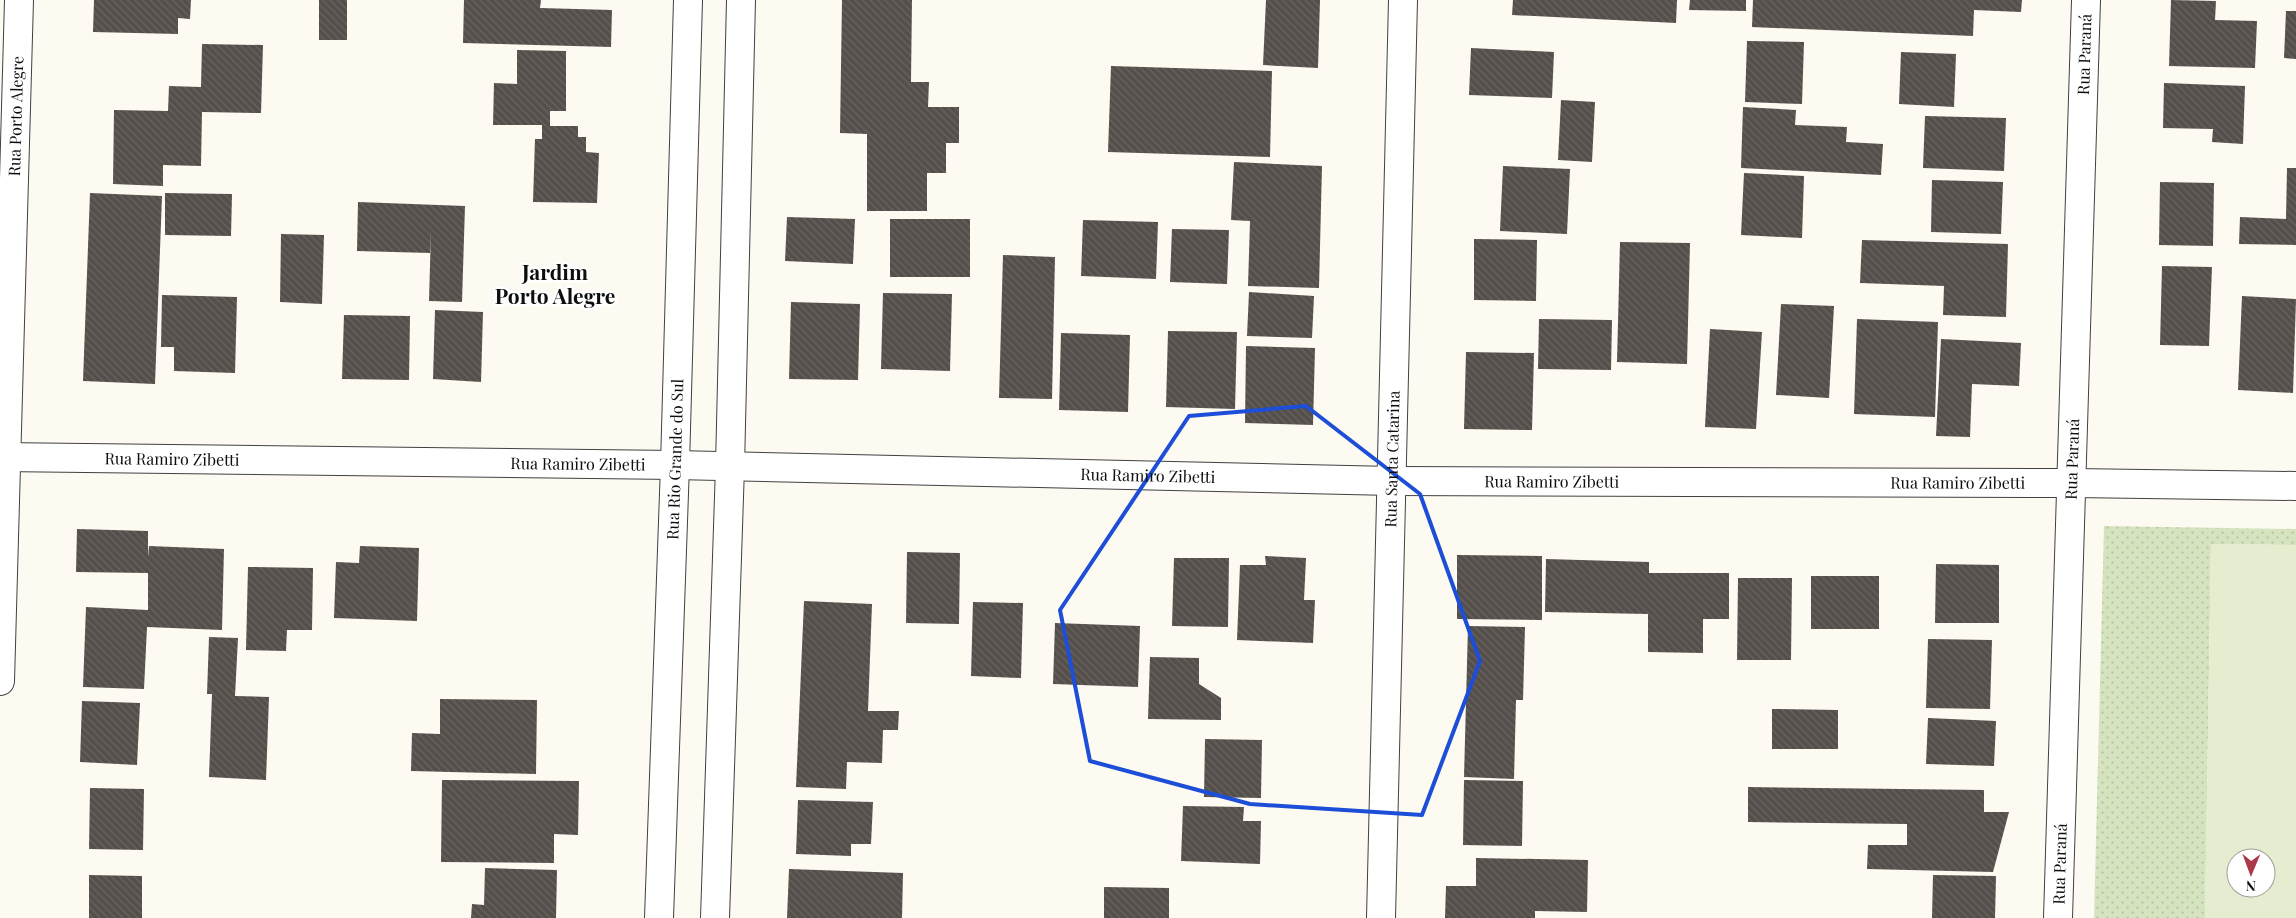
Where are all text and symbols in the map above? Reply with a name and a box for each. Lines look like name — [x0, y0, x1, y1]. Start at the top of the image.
street label: Rua Paraná — [2072, 13, 2096, 95]
street label: Rua Porto Alegre — [3, 56, 27, 177]
district label: Jardim Porto Alegre — [495, 257, 615, 309]
street label: Rua Rio Grande do Sul — [661, 378, 687, 540]
street label: Rua Santa Catarina — [1379, 390, 1404, 528]
street label: Rua Paraná — [2060, 418, 2083, 500]
street label: Rua Ramiro Zibetti — [104, 447, 240, 470]
street label: Rua Ramiro Zibetti — [510, 452, 646, 475]
street label: Rua Ramiro Zibetti — [1080, 463, 1216, 487]
street label: Rua Ramiro Zibetti — [1484, 470, 1620, 492]
street label: Rua Ramiro Zibetti — [1890, 471, 2026, 493]
street label: Rua Paraná — [2047, 823, 2071, 905]
north arrow — [2226, 848, 2276, 898]
text: N — [2246, 877, 2256, 896]

